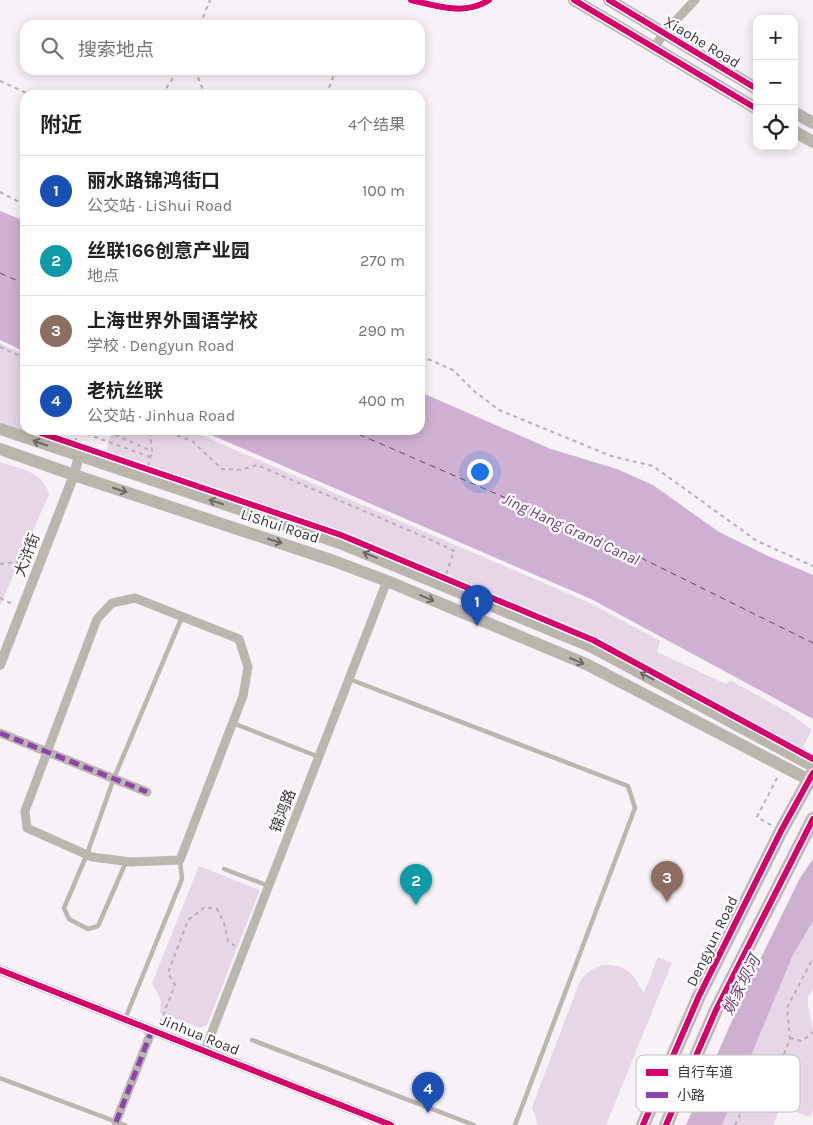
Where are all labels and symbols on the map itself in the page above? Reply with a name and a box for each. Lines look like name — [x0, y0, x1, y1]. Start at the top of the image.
street label: Xiaohe Road — [661, 12, 743, 72]
one-way arrow — [32, 438, 48, 447]
your location — [467, 459, 493, 485]
one-way arrow — [112, 486, 128, 495]
water label: Jing Hang Grand Canal — [499, 489, 643, 569]
one-way arrow — [209, 497, 225, 506]
street label: LiShui Road — [239, 505, 321, 547]
street label: 大浒街 — [11, 531, 43, 579]
one-way arrow — [266, 537, 282, 546]
one-way arrow — [363, 550, 378, 560]
pin: 1 — [461, 585, 493, 626]
one-way arrow — [419, 594, 434, 603]
one-way arrow — [569, 656, 584, 666]
one-way arrow — [639, 671, 654, 681]
street label: 锦鸿路 — [267, 787, 299, 835]
pin: 3 — [651, 861, 683, 902]
pin: 2 — [400, 864, 432, 905]
street label: Dengyun Road — [682, 893, 742, 989]
water label: 姚家坝河 — [718, 950, 765, 1018]
street label: Jinhua Road — [158, 1011, 242, 1059]
legend — [636, 1055, 800, 1112]
text: 自行车道 — [677, 1064, 733, 1081]
pin: 4 — [412, 1072, 444, 1113]
text: 小路 — [677, 1087, 705, 1104]

